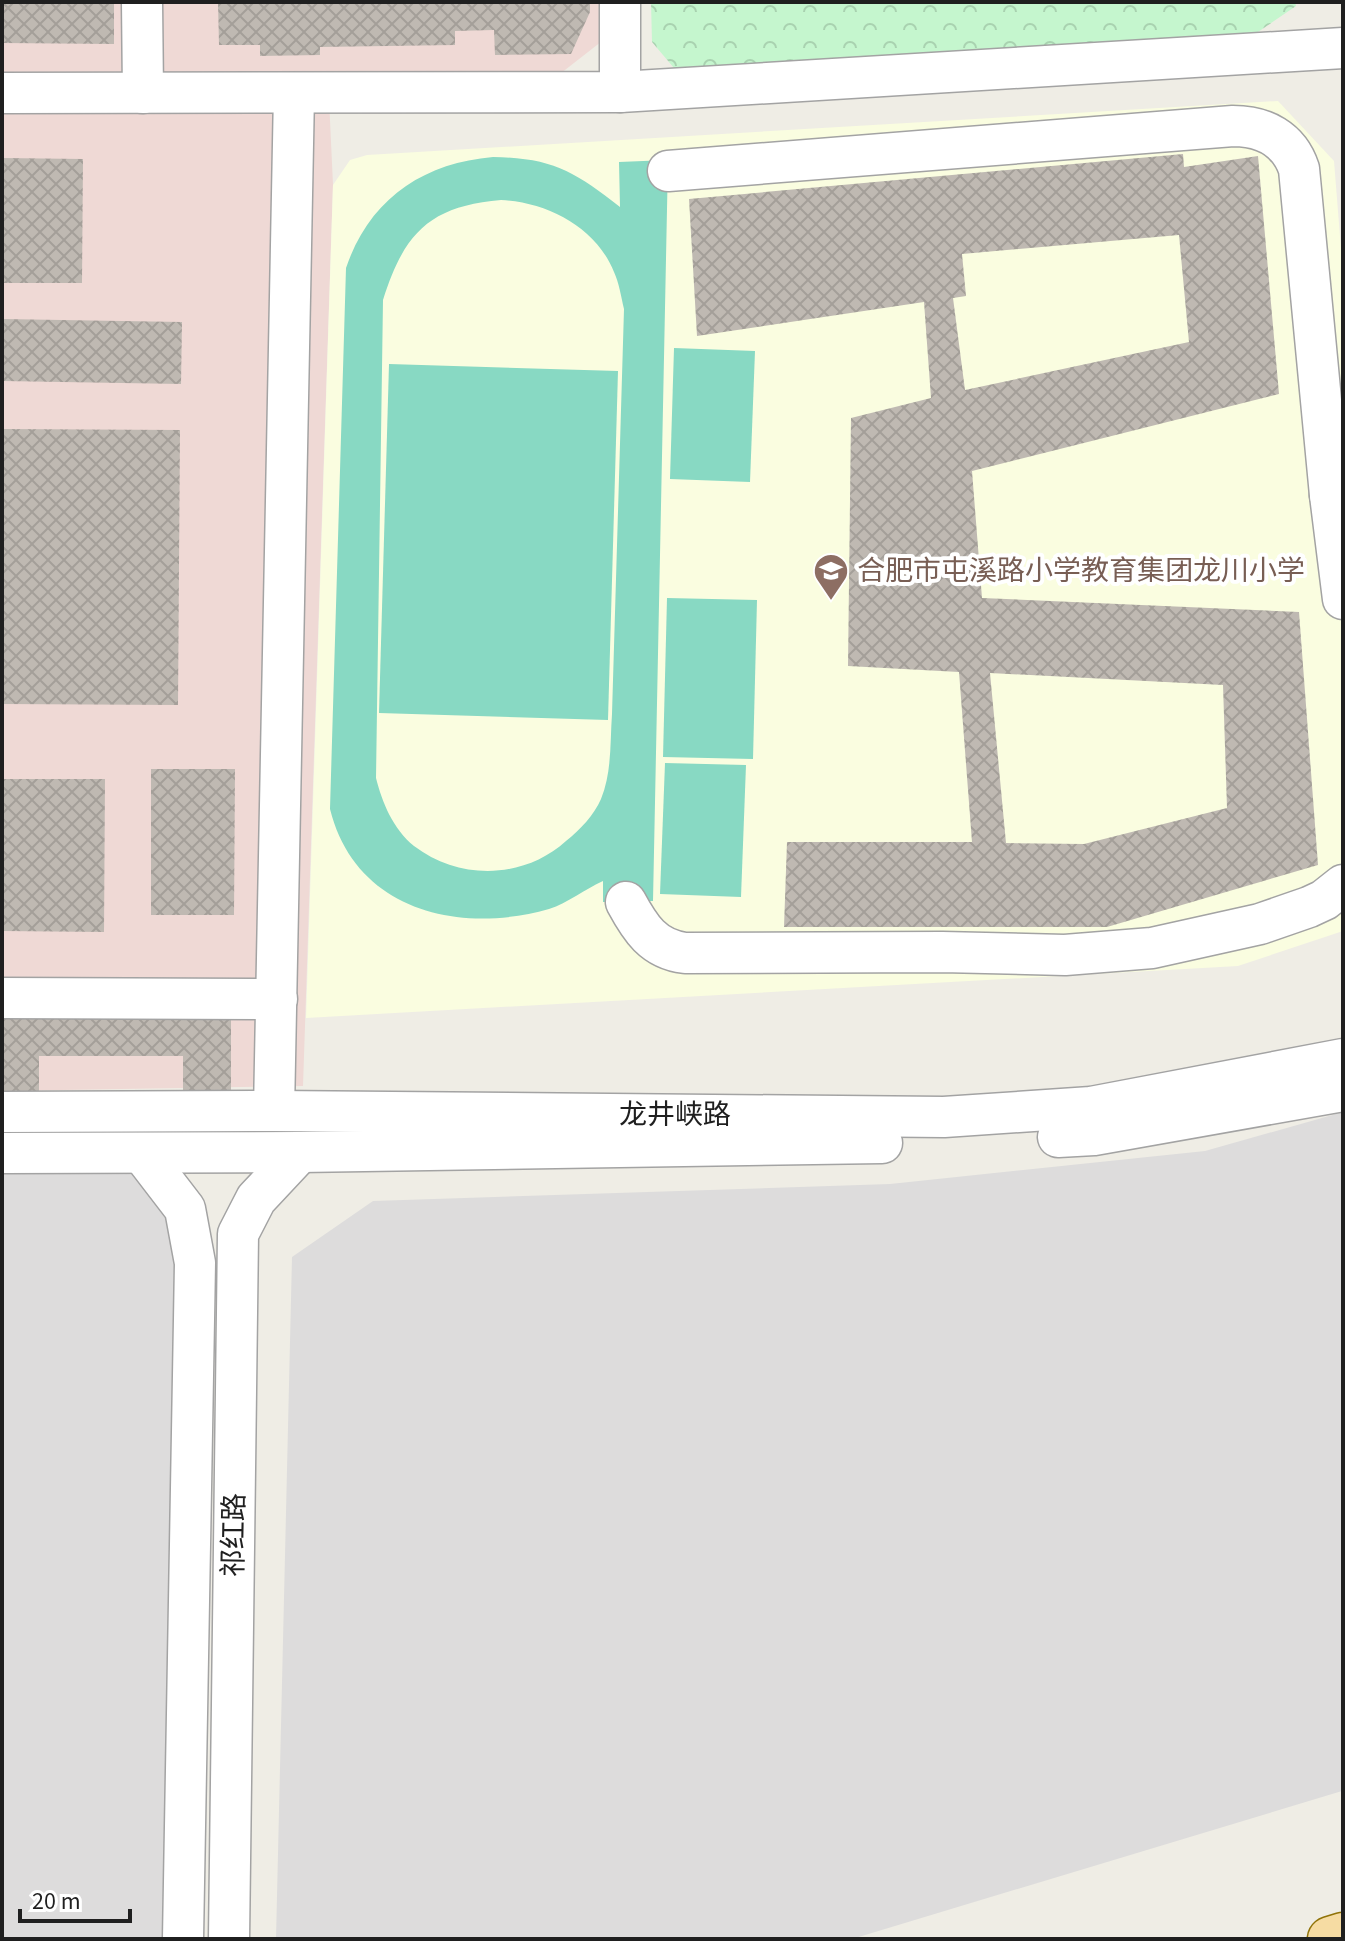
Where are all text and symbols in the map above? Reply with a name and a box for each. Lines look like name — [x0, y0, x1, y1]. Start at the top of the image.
place label: 合肥市屯溪路小学教育集团龙川小学 — [857, 551, 1305, 591]
school or university icon: 合肥市屯溪路小学教育集团龙川小学 — [812, 552, 850, 602]
street label: 龙井峡路 — [619, 1095, 731, 1135]
street label: 祁红路 — [213, 1493, 255, 1577]
scale bar — [20, 1873, 130, 1923]
text: 20 m — [32, 1884, 81, 1919]

